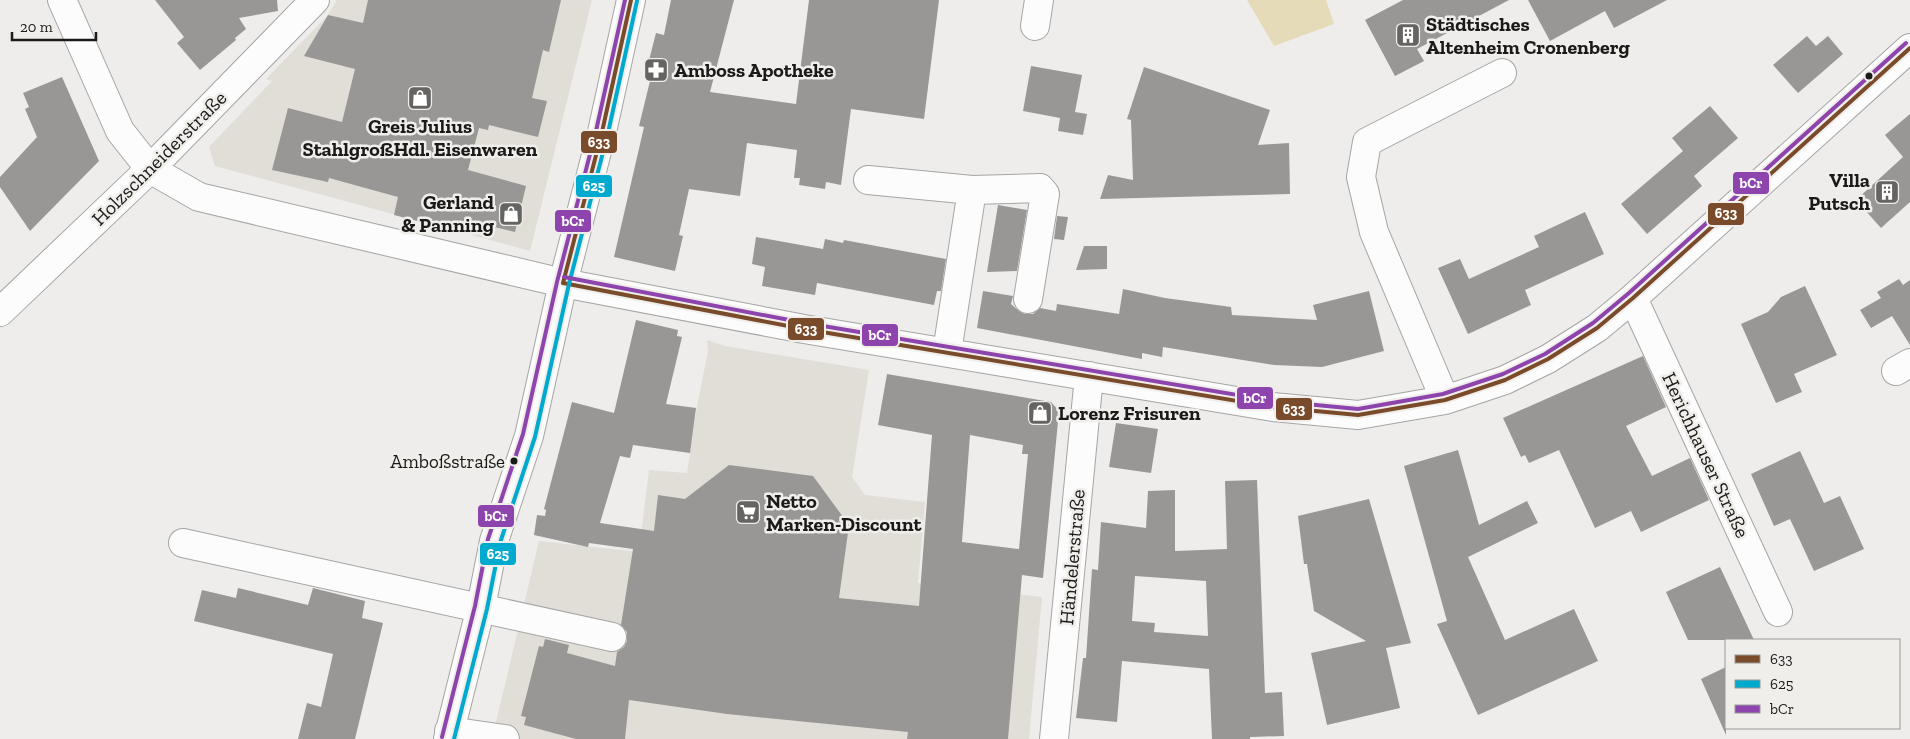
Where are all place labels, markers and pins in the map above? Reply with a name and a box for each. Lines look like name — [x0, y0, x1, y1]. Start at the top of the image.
place label: Städtisches Altenheim Cronenberg — [1426, 12, 1630, 59]
building icon: Städtisches Altenheim Cronenberg — [1395, 22, 1421, 48]
pharmacy icon: Amboss Apotheke — [643, 57, 669, 83]
place label: Amboss Apotheke — [674, 58, 834, 82]
unlabelled marker — [1864, 71, 1874, 81]
shop icon: Greis Julius StahlgroßHdl. Eisenwaren — [407, 85, 433, 111]
place label: Greis Julius StahlgroßHdl. Eisenwaren — [303, 114, 538, 161]
place label: Villa Putsch — [1808, 168, 1870, 215]
building icon: Villa Putsch — [1874, 179, 1900, 205]
place label: Gerland & Panning — [401, 190, 495, 237]
shop icon: Gerland & Panning — [498, 201, 524, 227]
shop icon: Lorenz Frisuren — [1027, 400, 1053, 426]
place label: Lorenz Frisuren — [1058, 401, 1201, 425]
place label: Amboßstraße — [390, 450, 505, 473]
marker: Amboßstraße — [509, 456, 519, 466]
place label: Netto Marken-Discount — [766, 489, 922, 536]
supermarket icon: Netto Marken-Discount — [735, 499, 761, 525]

